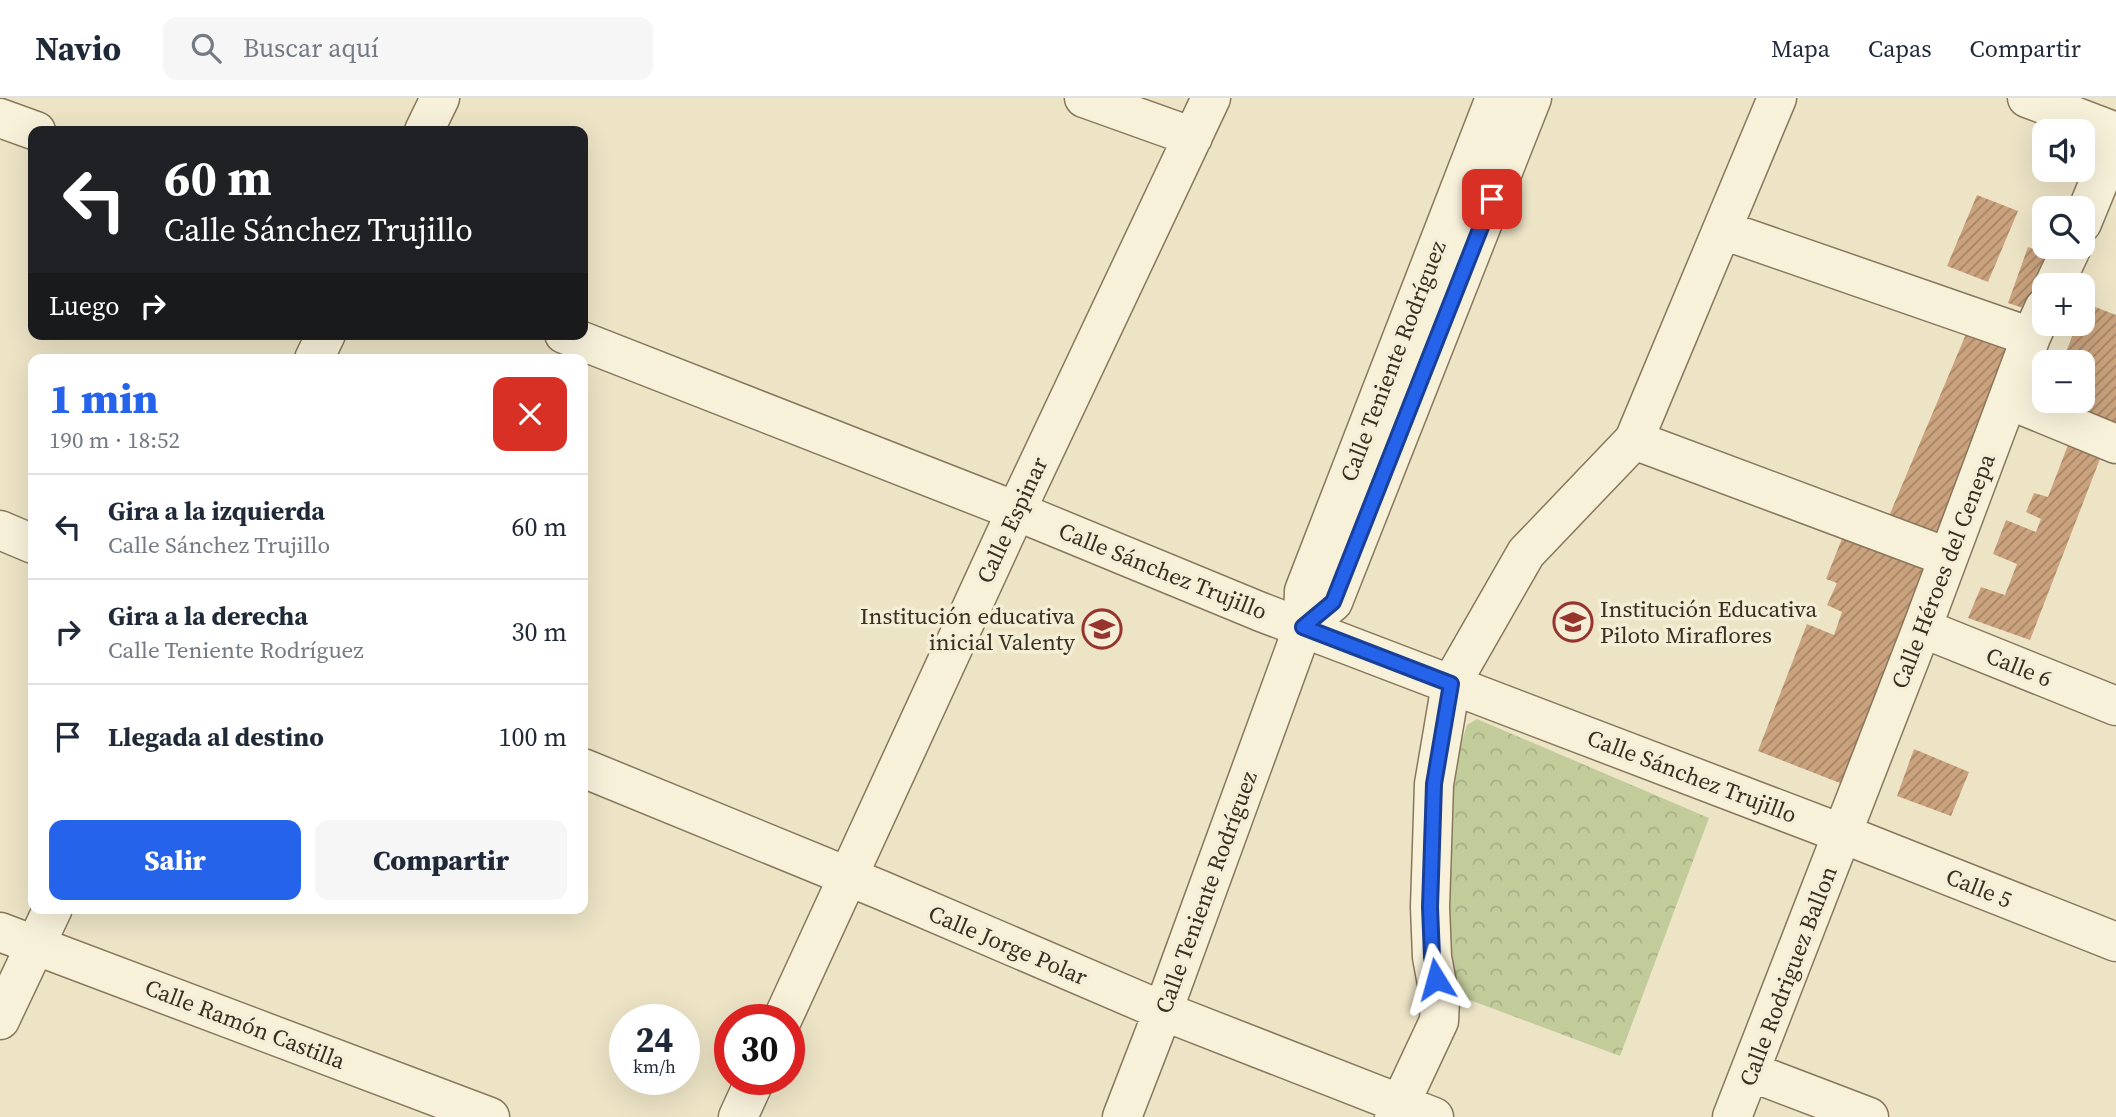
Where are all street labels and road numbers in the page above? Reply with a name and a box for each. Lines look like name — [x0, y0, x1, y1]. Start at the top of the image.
street label: Calle Teniente Rodríguez — [1332, 236, 1454, 486]
street label: Calle Héroes del Cenepa — [1883, 449, 2003, 693]
street label: Calle Espinar — [969, 451, 1055, 588]
street label: Calle Sánchez Trujillo — [1054, 515, 1272, 627]
street label: Calle 6 — [1981, 639, 2057, 695]
street label: Calle Sánchez Trujillo — [1583, 721, 1801, 831]
street label: Calle Teniente Rodríguez — [1147, 766, 1265, 1018]
street label: Calle 5 — [1941, 860, 2017, 916]
street label: Calle Rodriguez Ballon — [1731, 861, 1845, 1091]
street label: Calle Jorge Polar — [924, 897, 1093, 993]
street label: Calle Ramón Castilla — [140, 971, 350, 1077]

